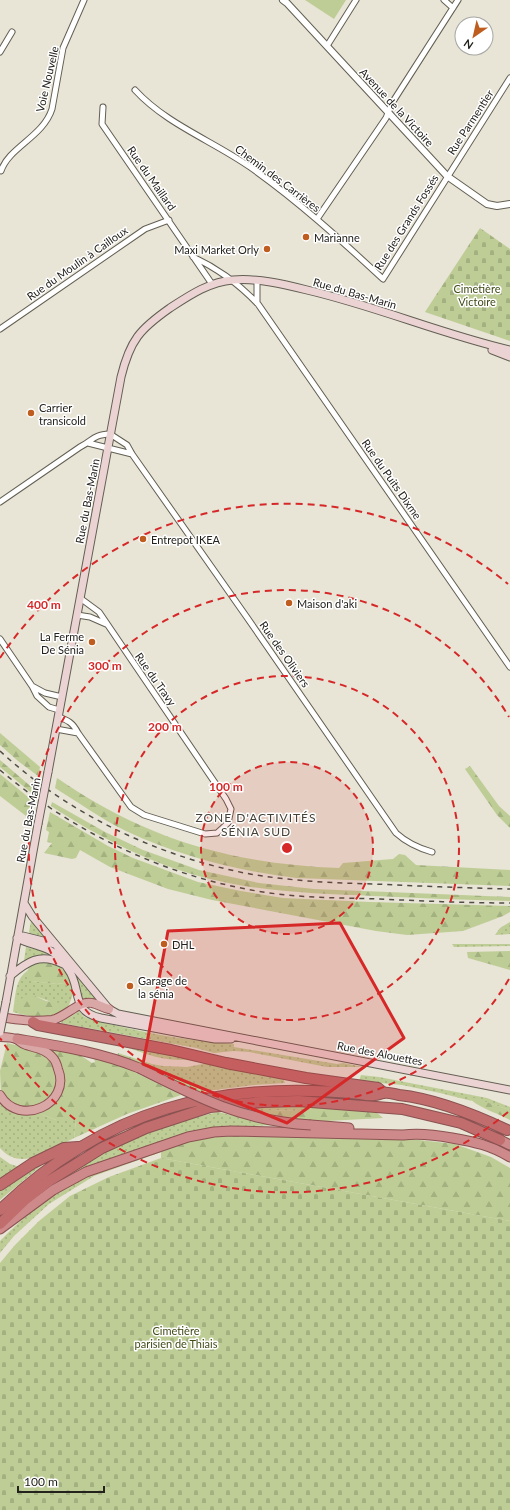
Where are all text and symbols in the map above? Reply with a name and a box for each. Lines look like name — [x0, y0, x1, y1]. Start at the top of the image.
north arrow — [454, 16, 494, 56]
text: N — [461, 37, 475, 52]
street label: Voie Nouvelle — [33, 45, 61, 113]
street label: Avenue de la Victoire — [357, 65, 437, 149]
street label: Rue Parmentier — [444, 87, 496, 157]
street label: Chemin des Carrières — [233, 142, 323, 214]
street label: Rue du Maillard — [125, 143, 179, 213]
street label: Rue des Grands Fossés — [371, 172, 441, 272]
street label: Rue du Moulin à Cailloux — [24, 223, 130, 303]
place label: Marianne — [314, 231, 360, 244]
marker: Marianne — [301, 232, 311, 242]
place label: Maxi Market Orly — [174, 243, 259, 256]
marker: Maxi Market Orly — [262, 244, 272, 254]
street label: Rue du Bas-Marin — [312, 275, 398, 311]
park label: Cimetière Victoire — [454, 282, 501, 308]
place label: Carrier transicold — [39, 401, 86, 427]
marker: Carrier transicold — [26, 408, 36, 418]
street label: Rue du Puits Dixme — [360, 437, 425, 522]
street label: Rue du Bas-Marin — [72, 457, 102, 545]
place label: Entrepot IKEA — [151, 533, 221, 546]
marker: Entrepot IKEA — [138, 534, 148, 544]
text: 400 m — [27, 597, 61, 612]
place label: Maison d'aki — [297, 597, 357, 610]
marker: Maison d'aki — [284, 598, 294, 608]
street label: Rue des Oliviers — [257, 618, 313, 690]
place label: La Ferme De Sénia — [40, 630, 84, 656]
marker: La Ferme De Sénia — [87, 637, 97, 647]
street label: Rue du Travy — [133, 650, 179, 708]
text: 300 m — [88, 658, 122, 673]
text: 200 m — [148, 719, 182, 734]
street label: Rue du Bas-Marin — [13, 776, 43, 864]
text: 100 m — [209, 779, 243, 794]
district label: ZONE D'ACTIVITÉS SÉNIA SUD — [195, 810, 317, 839]
centre of rings — [280, 841, 294, 855]
place label: DHL — [172, 938, 195, 951]
marker: DHL — [159, 939, 169, 949]
place label: Garage de la sénia — [138, 974, 187, 1000]
marker: Garage de la sénia — [125, 981, 135, 991]
street label: Rue des Alouettes — [336, 1038, 424, 1068]
park label: Cimetière parisien de Thiais — [135, 1324, 218, 1350]
scale bar — [18, 1468, 104, 1494]
text: 100 m — [24, 1474, 58, 1489]

